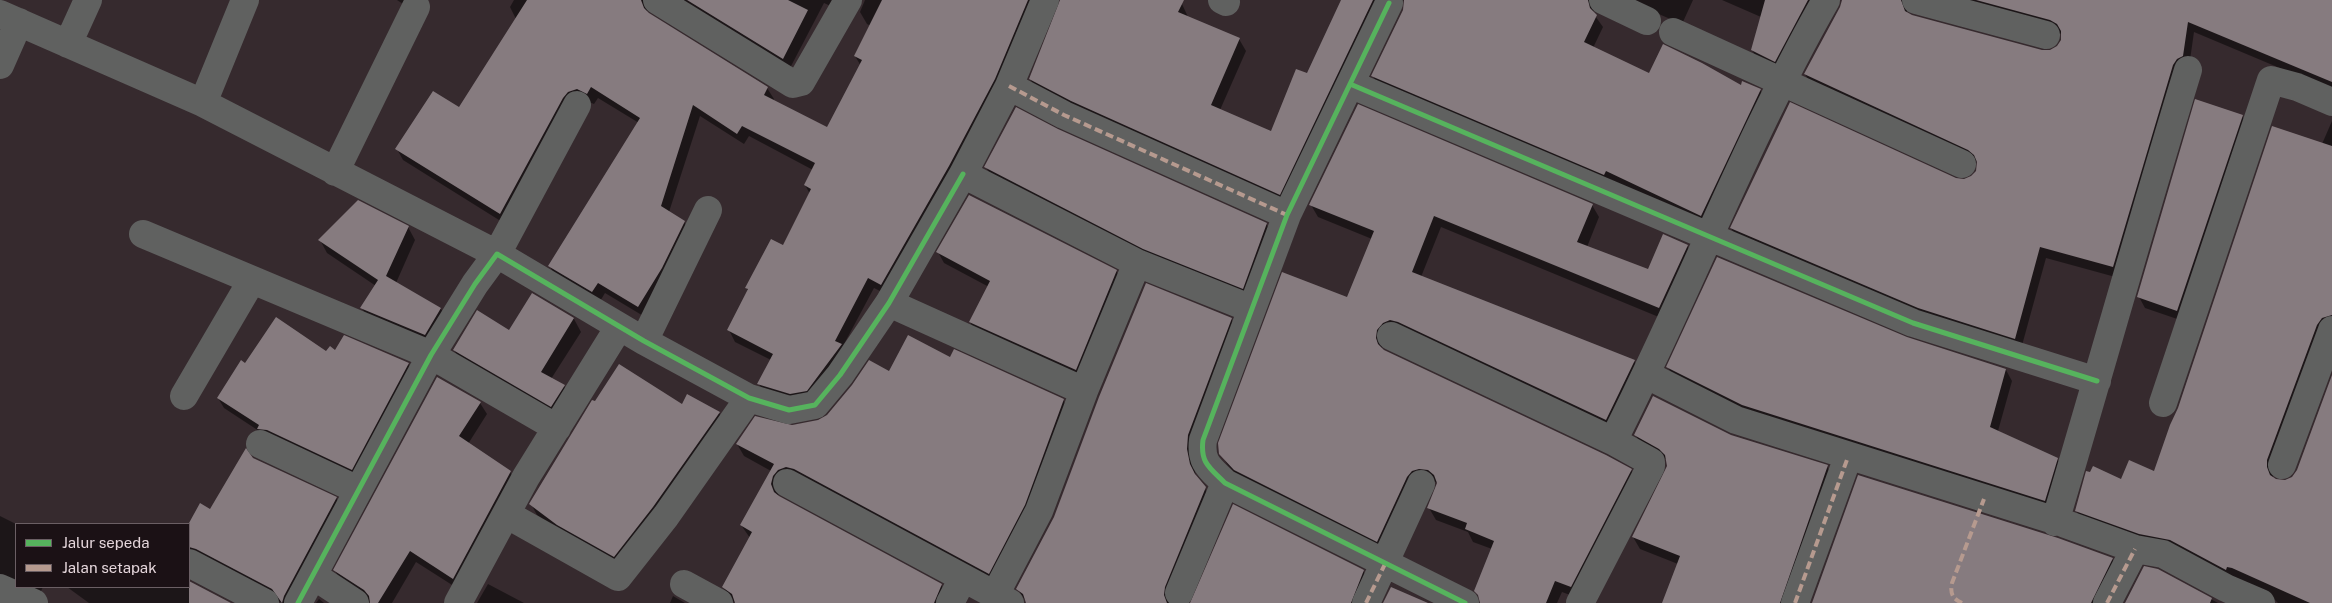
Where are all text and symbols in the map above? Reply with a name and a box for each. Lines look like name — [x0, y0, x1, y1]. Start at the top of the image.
legend — [15, 523, 190, 588]
text: Jalur sepeda — [62, 534, 150, 551]
text: Jalan setapak — [62, 559, 157, 576]

